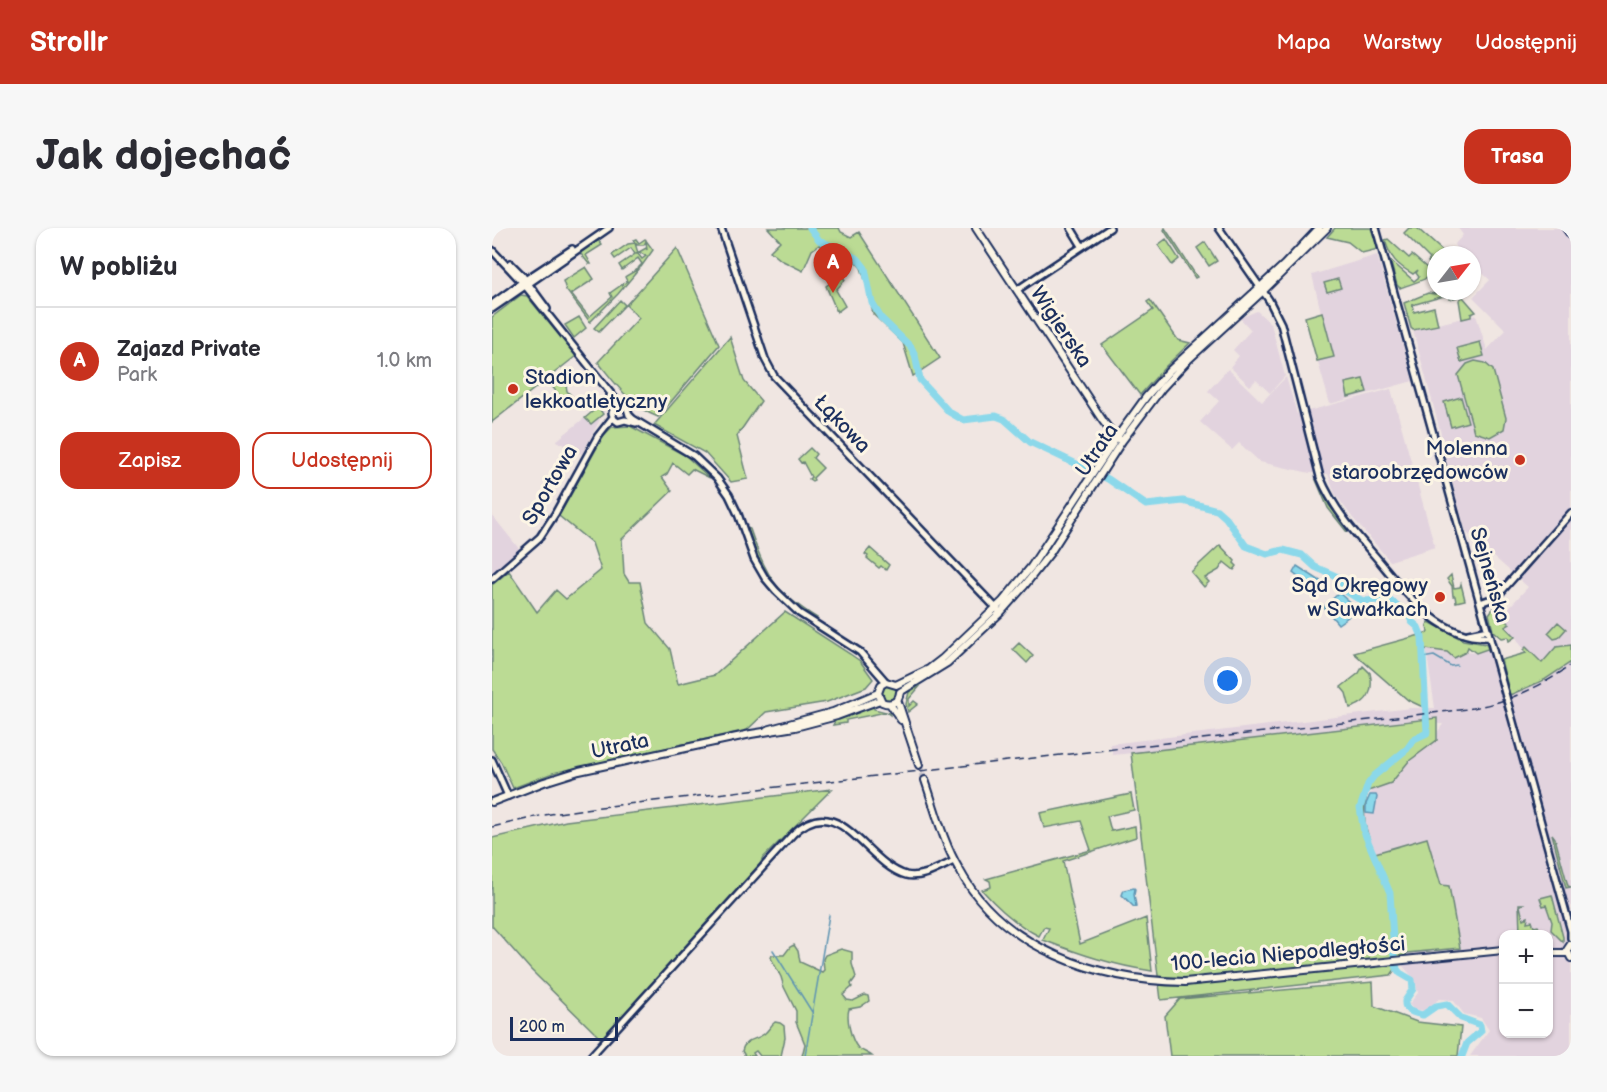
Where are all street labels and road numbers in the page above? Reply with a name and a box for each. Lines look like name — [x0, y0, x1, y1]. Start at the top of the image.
street label: Wigierska — [1025, 282, 1097, 372]
street label: Łąkowa — [808, 390, 876, 458]
street label: Utrata — [1070, 419, 1124, 481]
street label: Sportowa — [517, 441, 583, 529]
street label: Sejneńska — [1464, 524, 1516, 626]
street label: Utrata — [589, 728, 651, 764]
street label: 100-lecia Niepodległości — [1169, 931, 1407, 977]

